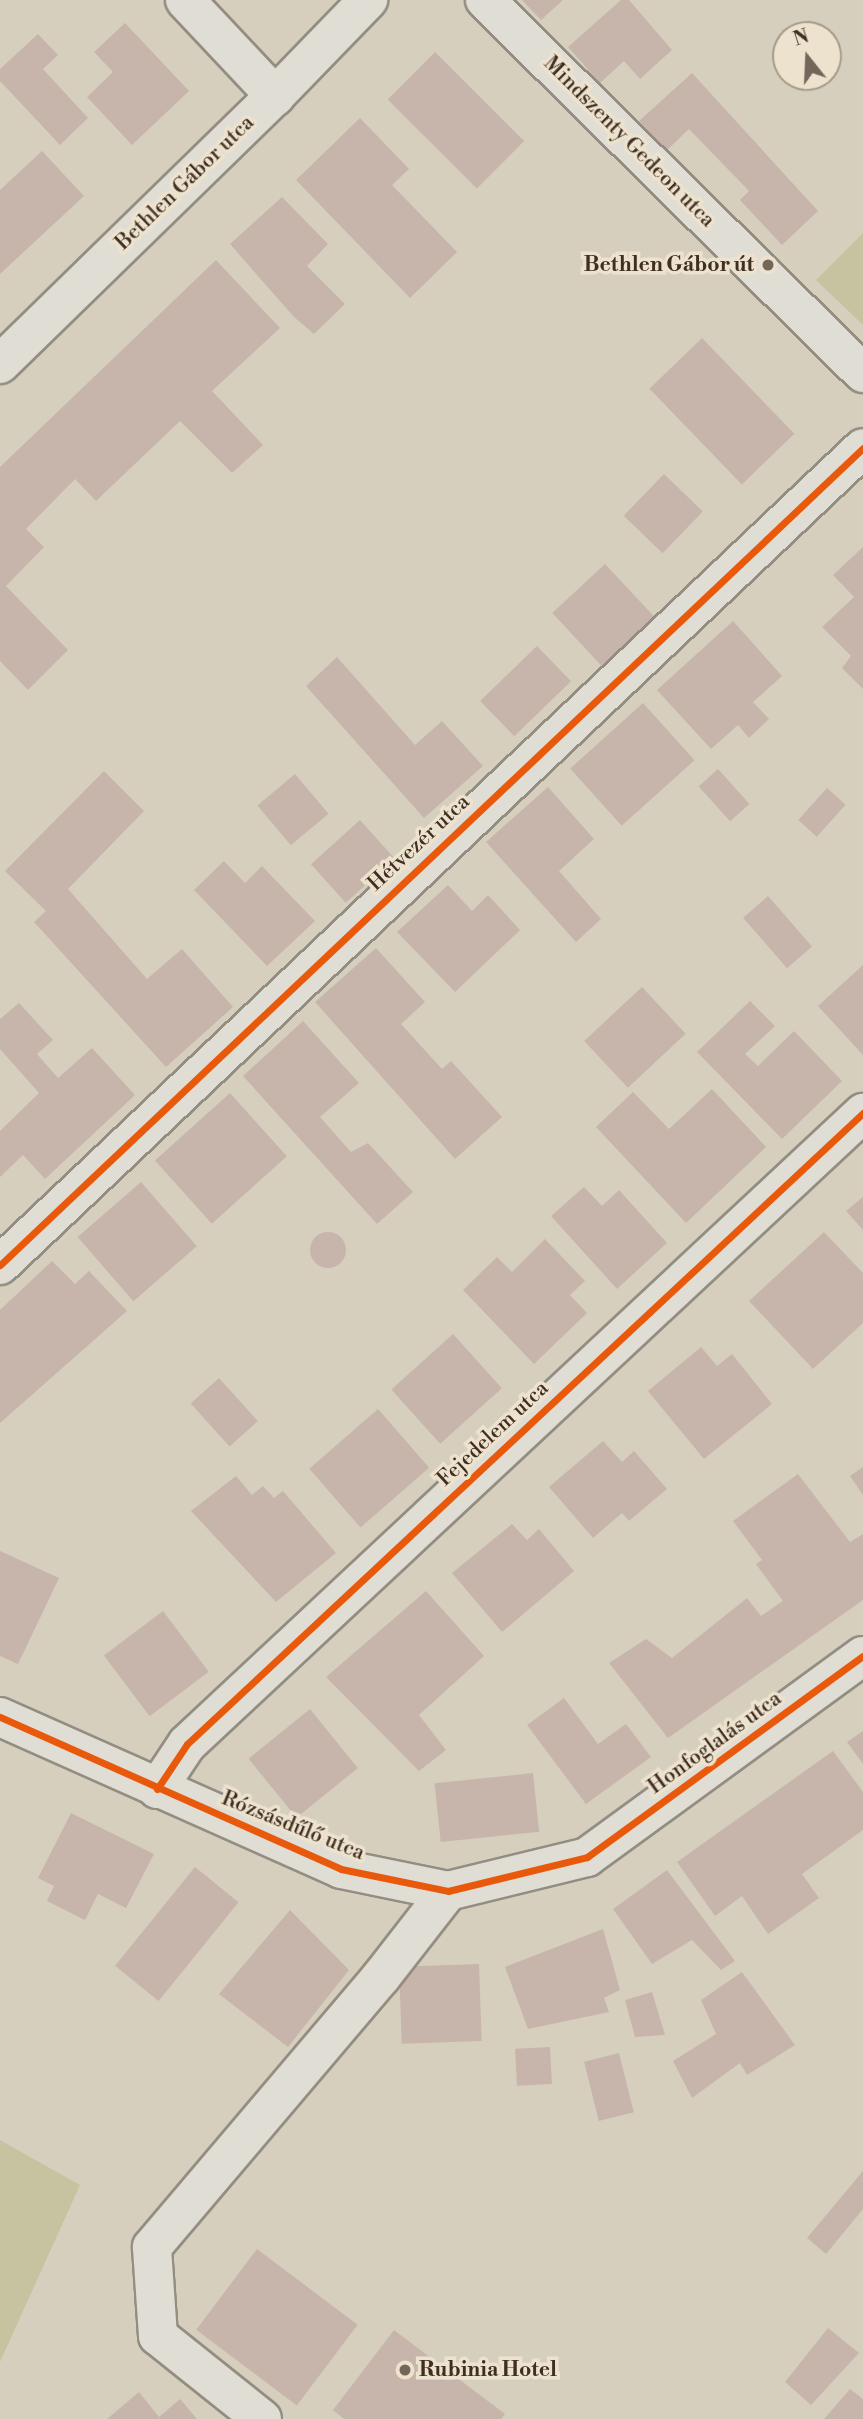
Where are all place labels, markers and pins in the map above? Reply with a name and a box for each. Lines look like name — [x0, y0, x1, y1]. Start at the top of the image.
place label: Bethlen Gábor út — [584, 252, 754, 278]
marker: Bethlen Gábor út — [760, 257, 776, 273]
place label: Rubinia Hotel — [419, 2357, 557, 2383]
marker: Rubinia Hotel — [397, 2362, 413, 2378]

